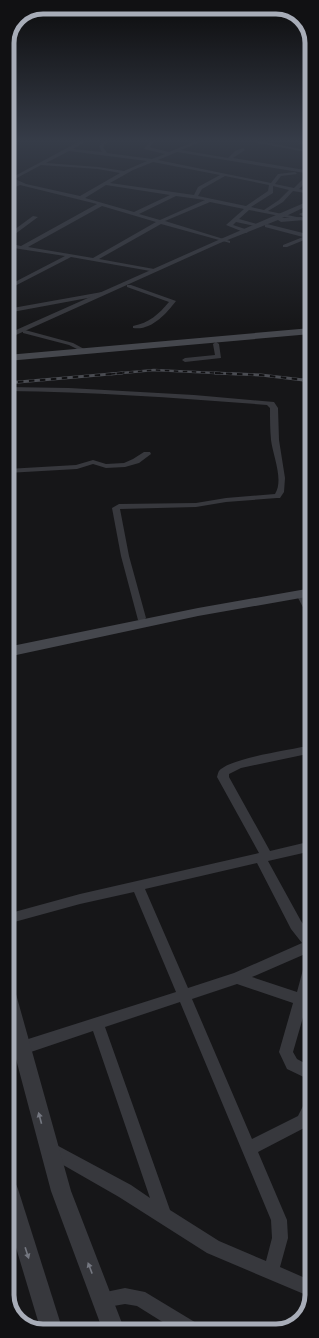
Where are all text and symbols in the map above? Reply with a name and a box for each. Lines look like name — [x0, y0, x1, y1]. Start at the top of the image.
one-way arrow — [37, 1112, 43, 1124]
one-way arrow — [24, 1248, 30, 1260]
one-way arrow — [86, 1262, 92, 1274]

